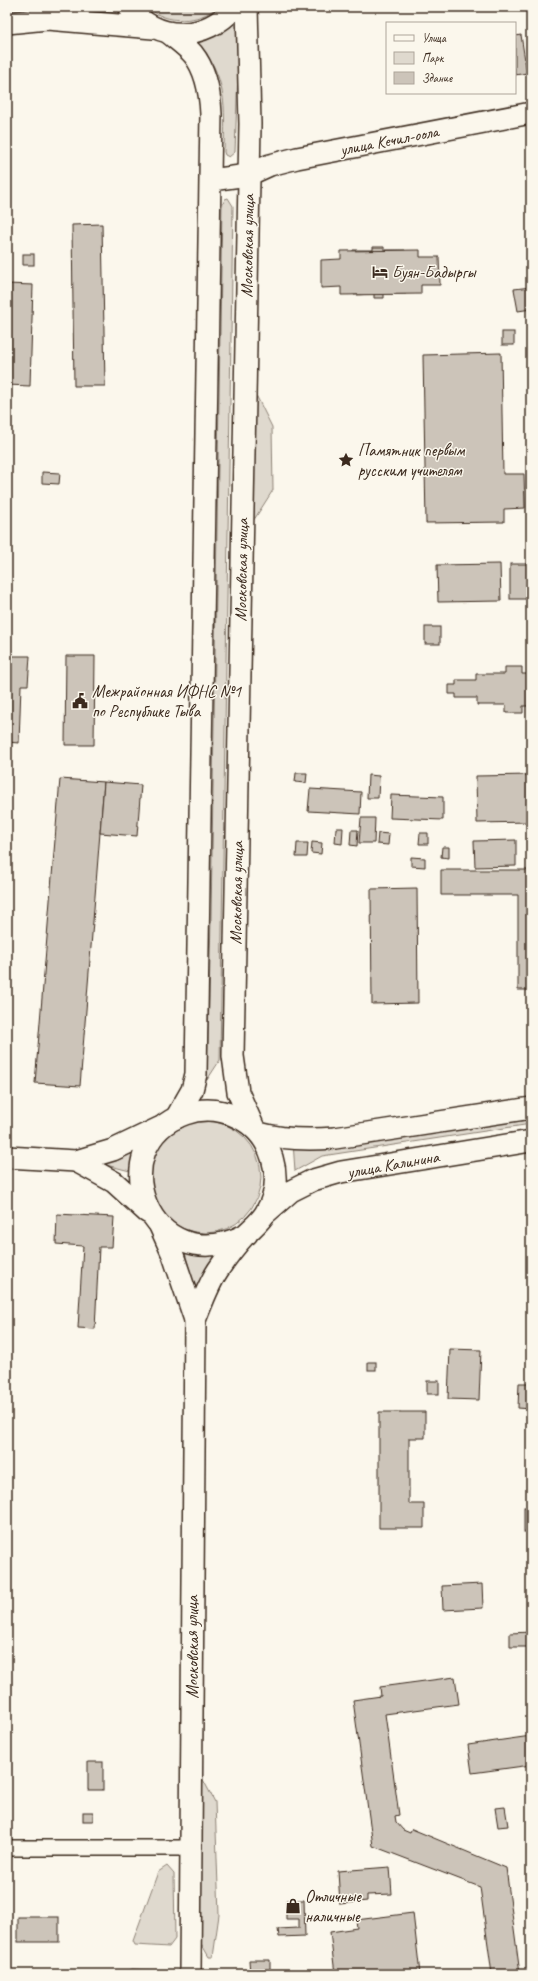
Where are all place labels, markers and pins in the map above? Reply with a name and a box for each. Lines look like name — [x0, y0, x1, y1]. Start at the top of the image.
place label: Буян-Бадыргы — [392, 262, 478, 283]
hotel icon: Буян-Бадыргы — [371, 263, 389, 281]
place label: Памятник первым русским учителям — [358, 440, 466, 481]
place icon: Памятник первым русским учителям — [337, 451, 355, 469]
place label: Межрайонная ИФНС №1 по Республике Тыва — [92, 681, 243, 722]
public building icon: Межрайонная ИФНС №1 по Республике Тыва — [71, 692, 89, 710]
place label: Отличные наличные — [305, 1886, 362, 1927]
shop icon: Отличные наличные — [284, 1897, 302, 1915]

